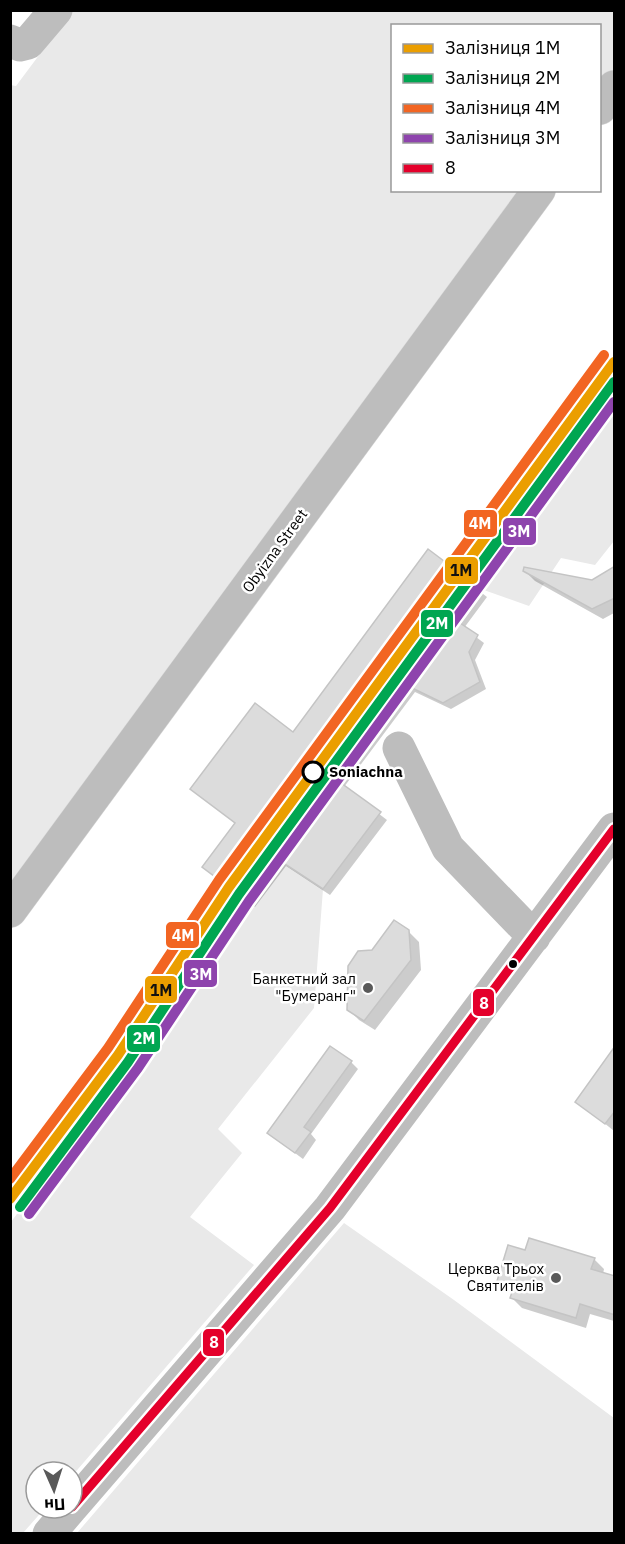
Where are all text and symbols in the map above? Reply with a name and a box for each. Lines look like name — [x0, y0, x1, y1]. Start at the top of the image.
legend — [391, 24, 601, 192]
text: Залізниця 1М — [445, 36, 560, 59]
text: Залізниця 2М — [445, 66, 560, 89]
text: Залізниця 4М — [445, 96, 560, 119]
text: Залізниця 3М — [445, 126, 560, 149]
text: 8 — [445, 156, 456, 179]
street label: Obyizna Street — [238, 505, 311, 596]
line badge: 4М — [463, 509, 498, 538]
text: 4М — [469, 513, 491, 533]
line badge: 3М — [502, 517, 537, 546]
text: 3М — [508, 521, 530, 541]
line badge: 1М — [444, 556, 479, 585]
text: 1М — [450, 560, 472, 580]
line badge: 2М — [420, 609, 454, 638]
text: 2М — [426, 613, 448, 633]
marker: Soniachna — [302, 761, 324, 783]
place label: Soniachna — [329, 762, 403, 781]
line badge: 4М — [165, 921, 200, 949]
text: 4М — [172, 925, 194, 945]
unlabelled marker — [507, 958, 519, 970]
line badge: 3М — [183, 959, 218, 988]
text: 3М — [190, 964, 212, 984]
place label: Банкетний зал "Бумеранг" — [252, 969, 356, 1005]
line badge: 1М — [144, 975, 178, 1004]
text: 1М — [150, 980, 172, 1000]
marker: Банкетний зал "Бумеранг" — [361, 981, 375, 995]
line badge: 8 — [472, 988, 495, 1017]
text: 8 — [479, 993, 489, 1013]
line badge: 2М — [126, 1024, 161, 1053]
text: 2М — [133, 1028, 155, 1048]
place label: Церква Трьох Святителів — [448, 1259, 544, 1295]
marker: Церква Трьох Святителів — [549, 1271, 563, 1285]
line badge: 8 — [202, 1328, 225, 1357]
text: 8 — [209, 1332, 219, 1352]
north arrow — [24, 1460, 84, 1520]
text: Пн — [44, 1494, 66, 1516]

